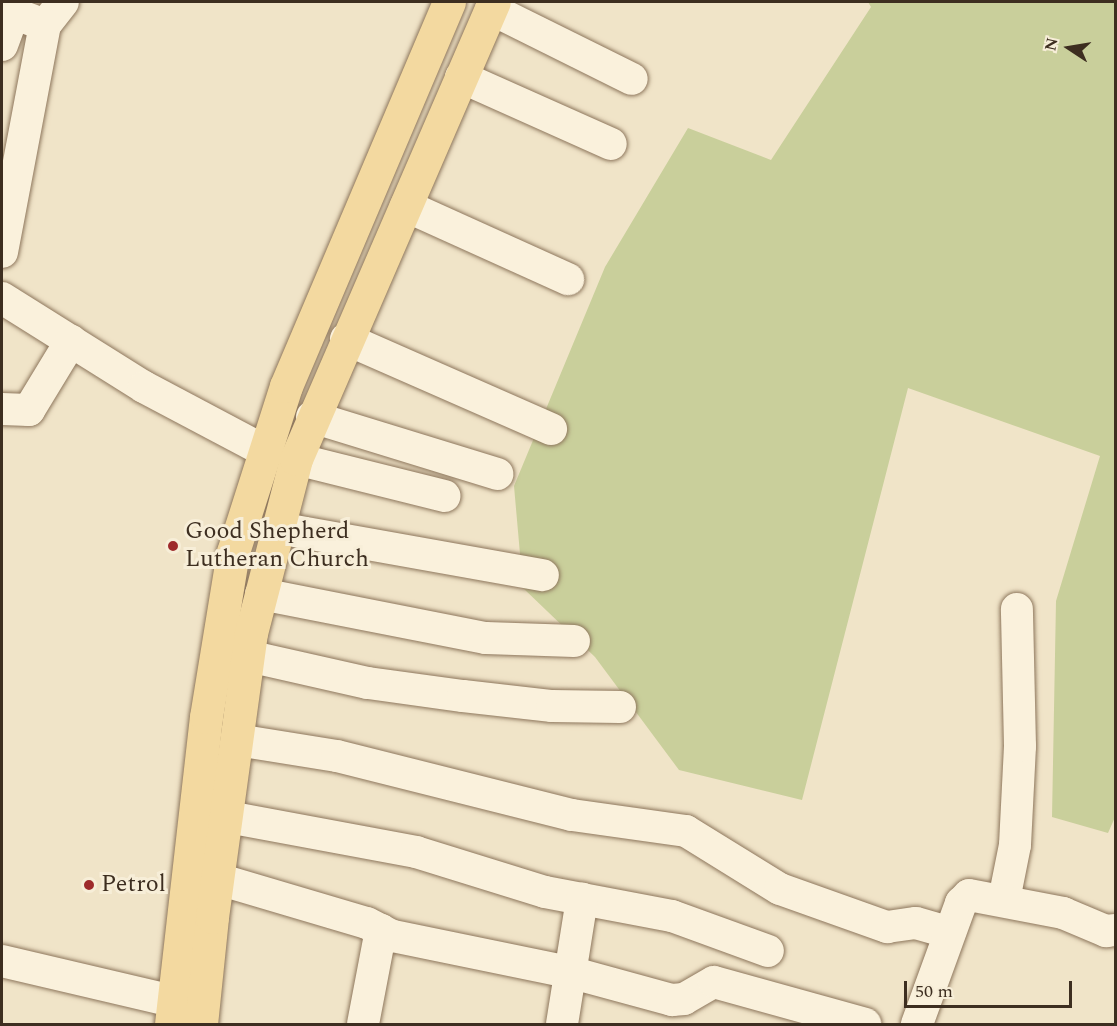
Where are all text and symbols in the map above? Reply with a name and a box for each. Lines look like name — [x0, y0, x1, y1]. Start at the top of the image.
north arrow — [1039, 18, 1099, 78]
text: N — [1038, 35, 1064, 53]
place label: Good Shepherd Lutheran Church — [185, 518, 369, 574]
marker: Good Shepherd Lutheran Church — [166, 539, 180, 553]
place label: Petrol — [101, 871, 166, 899]
marker: Petrol — [82, 878, 96, 892]
scale bar — [907, 969, 1075, 1007]
text: 50 m — [915, 978, 953, 1005]

